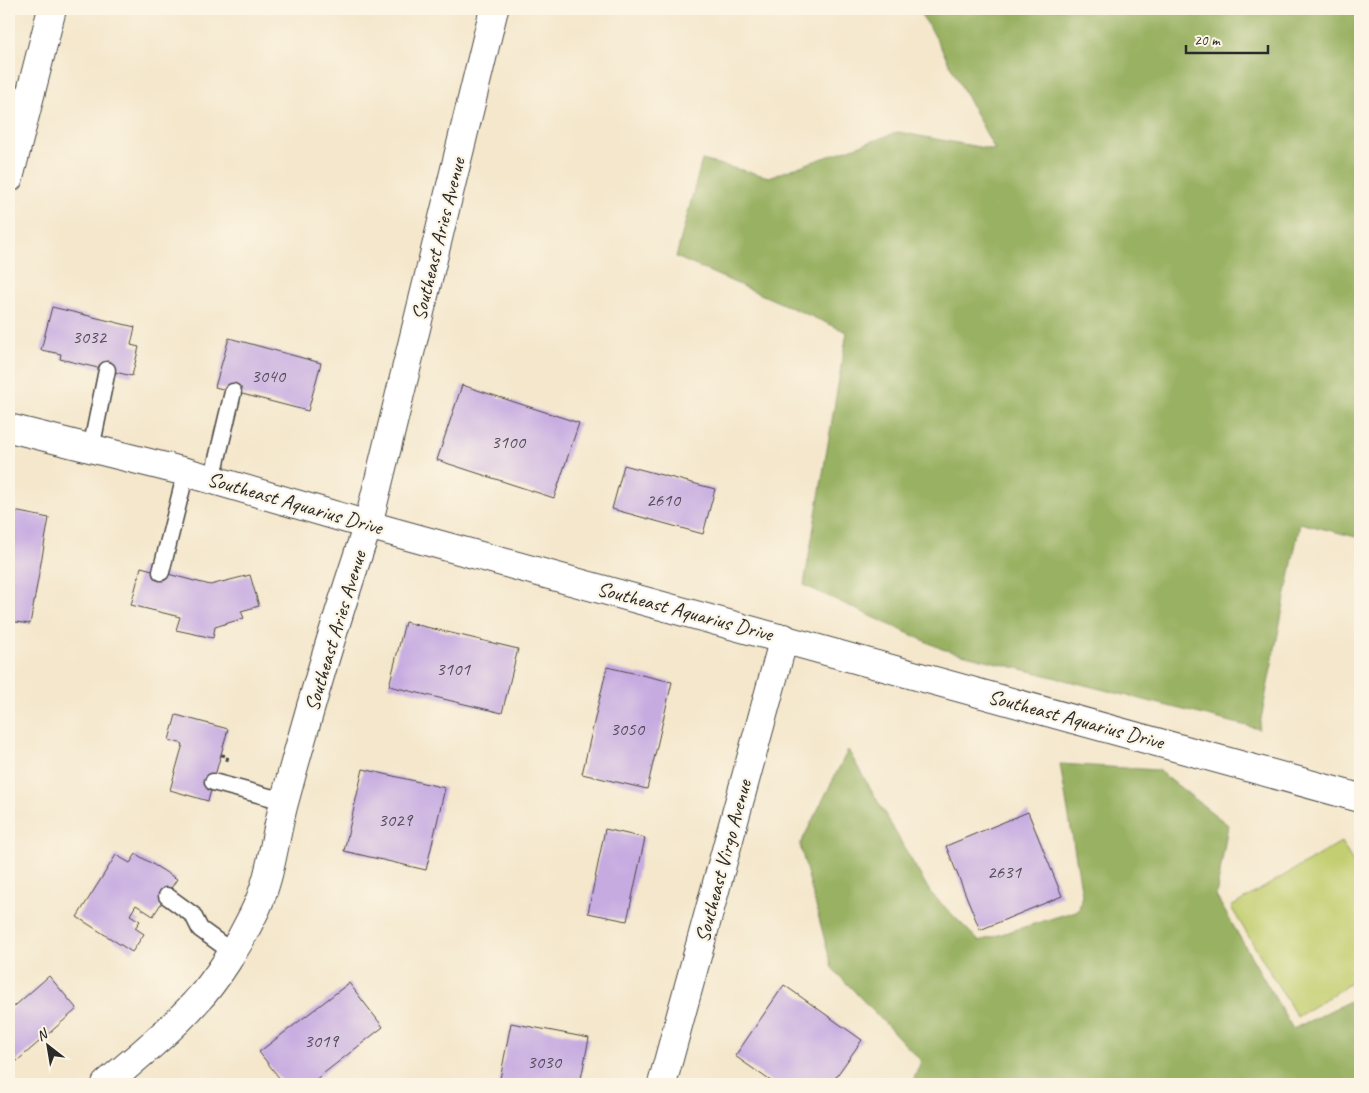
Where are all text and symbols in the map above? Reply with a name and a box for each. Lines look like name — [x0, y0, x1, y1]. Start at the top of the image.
scale bar — [1186, 22, 1269, 54]
text: 20 m — [1194, 31, 1221, 50]
street label: Southeast Aries Avenue — [405, 154, 471, 323]
house number: 3032 — [72, 325, 108, 349]
house number: 3040 — [251, 364, 287, 388]
house number: 3100 — [491, 430, 527, 454]
street label: Southeast Aquarius Drive — [205, 466, 387, 541]
house number: 2610 — [646, 488, 682, 512]
street label: Southeast Aries Avenue — [298, 547, 372, 714]
street label: Southeast Aquarius Drive — [594, 575, 778, 647]
house number: 3101 — [436, 657, 472, 681]
street label: Southeast Aquarius Drive — [985, 683, 1169, 755]
house number: 3050 — [610, 717, 646, 741]
street label: Southeast Virgo Avenue — [689, 776, 757, 945]
house number: 3029 — [378, 808, 414, 832]
house number: 2631 — [987, 860, 1023, 884]
north arrow — [22, 1020, 72, 1070]
text: N — [33, 1025, 52, 1045]
house number: 3019 — [304, 1029, 340, 1053]
house number: 3030 — [527, 1050, 563, 1074]

